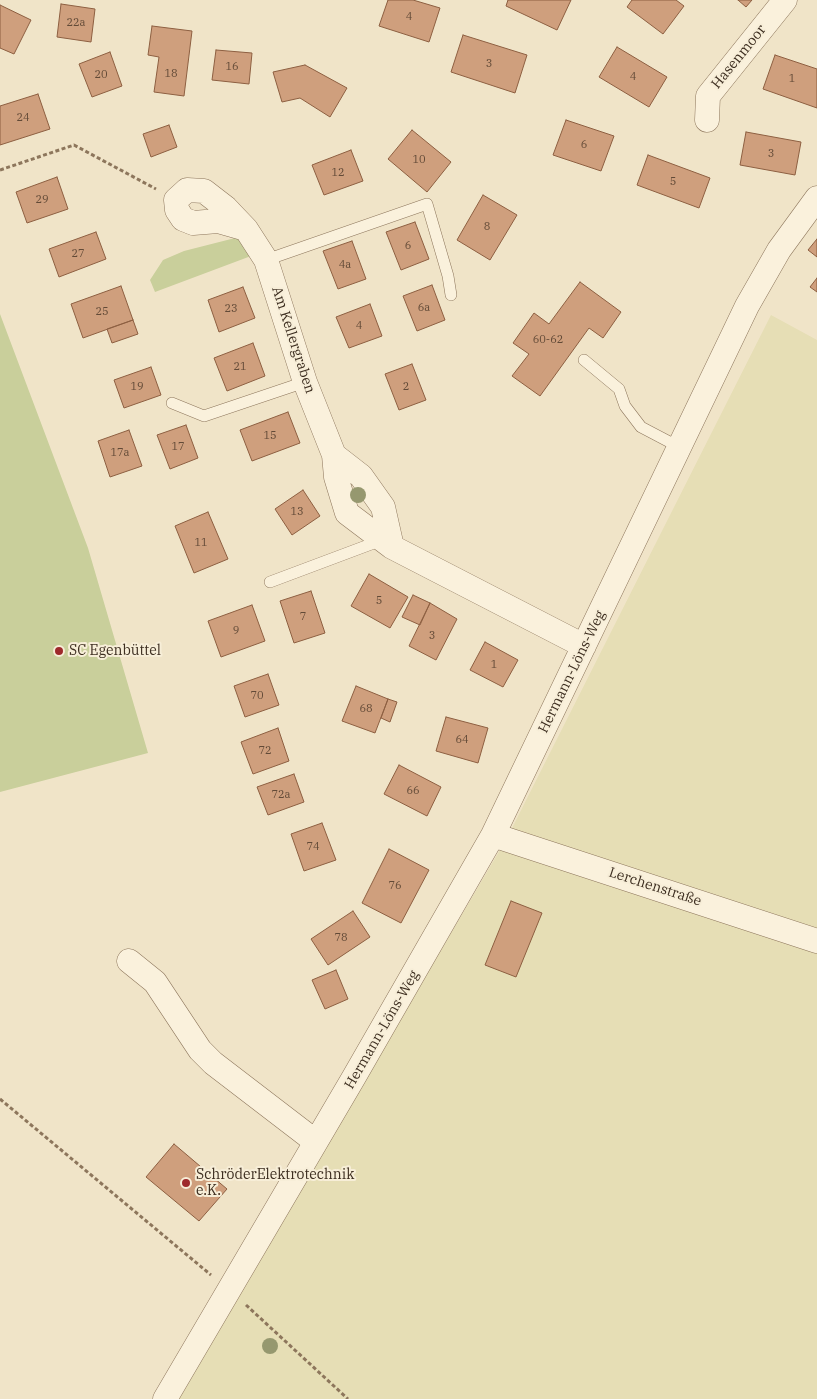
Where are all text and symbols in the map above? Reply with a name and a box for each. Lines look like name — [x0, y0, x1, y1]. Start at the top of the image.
house number: 4 — [406, 10, 412, 24]
house number: 22a — [66, 16, 86, 30]
street label: Hasenmoor — [708, 22, 770, 92]
house number: 3 — [486, 57, 492, 71]
house number: 16 — [225, 60, 239, 74]
house number: 18 — [164, 67, 178, 81]
house number: 20 — [94, 68, 108, 82]
house number: 4 — [630, 70, 636, 84]
house number: 1 — [789, 72, 795, 86]
house number: 24 — [16, 111, 30, 125]
house number: 6 — [581, 138, 587, 152]
house number: 3 — [768, 147, 774, 161]
house number: 10 — [412, 153, 426, 167]
house number: 12 — [331, 166, 345, 180]
house number: 5 — [670, 175, 676, 189]
house number: 29 — [35, 193, 49, 207]
house number: 8 — [484, 220, 490, 234]
house number: 6 — [405, 239, 411, 253]
house number: 27 — [71, 247, 85, 261]
house number: 4a — [339, 258, 351, 272]
street label: Am Kellergraben — [268, 284, 318, 396]
house number: 6a — [418, 301, 430, 315]
house number: 23 — [224, 302, 238, 316]
house number: 25 — [95, 305, 109, 319]
house number: 4 — [356, 319, 362, 333]
house number: 60-62 — [533, 333, 563, 347]
house number: 21 — [233, 360, 247, 374]
house number: 19 — [130, 380, 144, 394]
house number: 2 — [403, 380, 409, 394]
house number: 15 — [263, 429, 277, 443]
house number: 17 — [171, 440, 185, 454]
house number: 17a — [110, 446, 130, 460]
house number: 13 — [290, 505, 304, 519]
house number: 11 — [194, 536, 208, 550]
house number: 5 — [376, 594, 382, 608]
street label: Hermann-Löns-Weg — [535, 608, 609, 736]
house number: 7 — [300, 610, 306, 624]
house number: 9 — [233, 624, 239, 638]
house number: 3 — [429, 629, 435, 643]
place label: SC Egenbüttel — [69, 643, 161, 659]
marker: SC Egenbüttel — [53, 645, 65, 657]
house number: 1 — [491, 658, 497, 672]
house number: 70 — [250, 689, 264, 703]
house number: 68 — [359, 702, 373, 716]
house number: 64 — [455, 733, 469, 747]
house number: 72 — [258, 744, 272, 758]
house number: 66 — [406, 784, 420, 798]
house number: 72a — [271, 788, 291, 802]
house number: 74 — [306, 840, 320, 854]
street label: Lerchenstraße — [607, 864, 703, 910]
house number: 76 — [388, 879, 402, 893]
house number: 78 — [334, 931, 348, 945]
street label: Hermann-Löns-Weg — [341, 968, 423, 1092]
place label: SchröderElektrotechnik e.K. — [196, 1167, 354, 1200]
marker: SchröderElektrotechnik e.K. — [180, 1177, 192, 1189]

